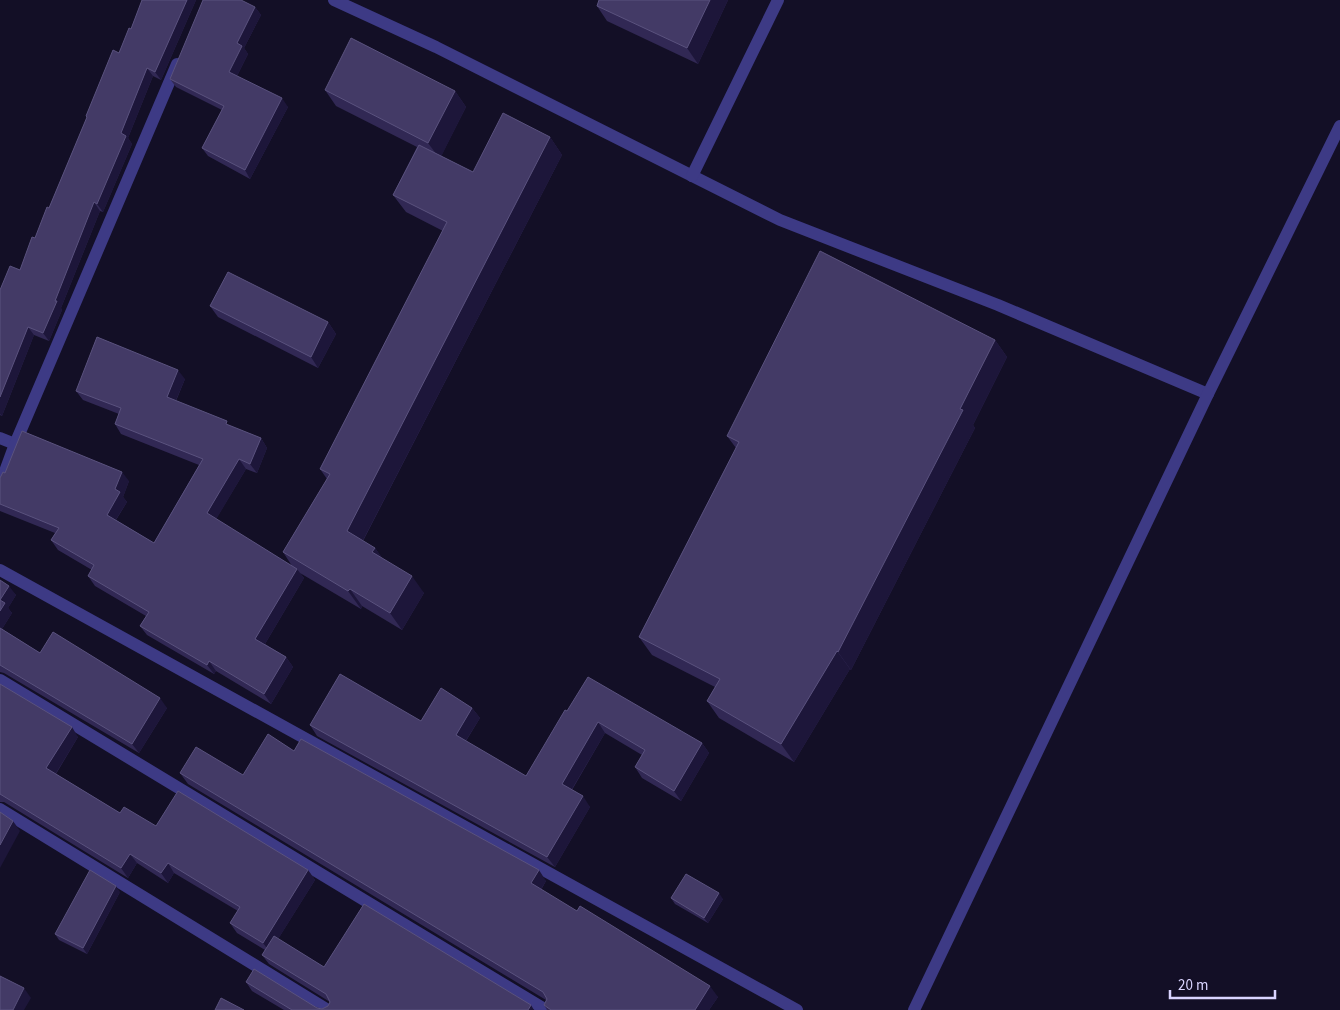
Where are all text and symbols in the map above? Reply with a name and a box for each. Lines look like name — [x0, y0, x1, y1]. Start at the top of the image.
scale bar — [1170, 968, 1275, 1000]
text: 20 m — [1178, 975, 1208, 996]

